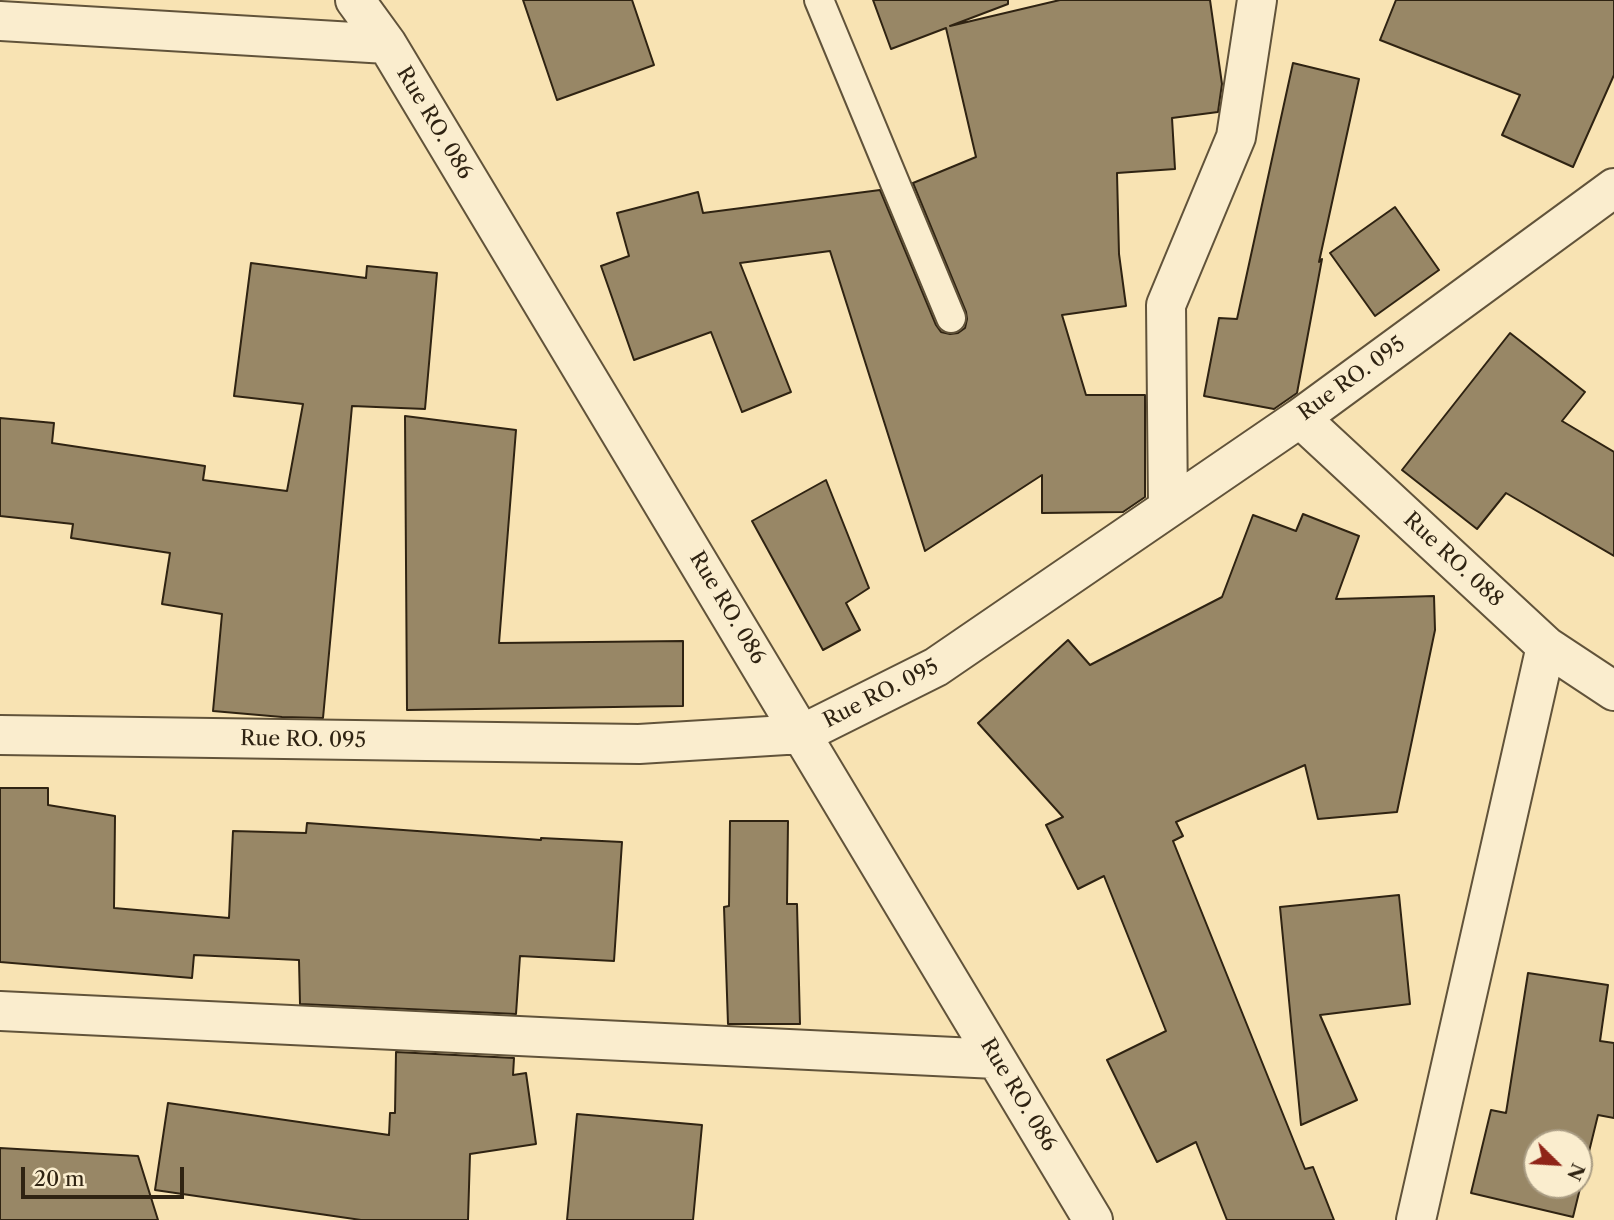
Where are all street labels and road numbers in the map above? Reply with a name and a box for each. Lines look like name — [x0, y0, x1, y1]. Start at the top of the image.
street label: Rue RO. 086 — [391, 62, 477, 184]
street label: Rue RO. 095 — [1294, 332, 1410, 426]
street label: Rue RO. 088 — [1398, 507, 1508, 613]
street label: Rue RO. 086 — [684, 547, 770, 669]
street label: Rue RO. 095 — [819, 654, 943, 734]
street label: Rue RO. 095 — [240, 726, 366, 754]
street label: Rue RO. 086 — [975, 1034, 1061, 1156]

